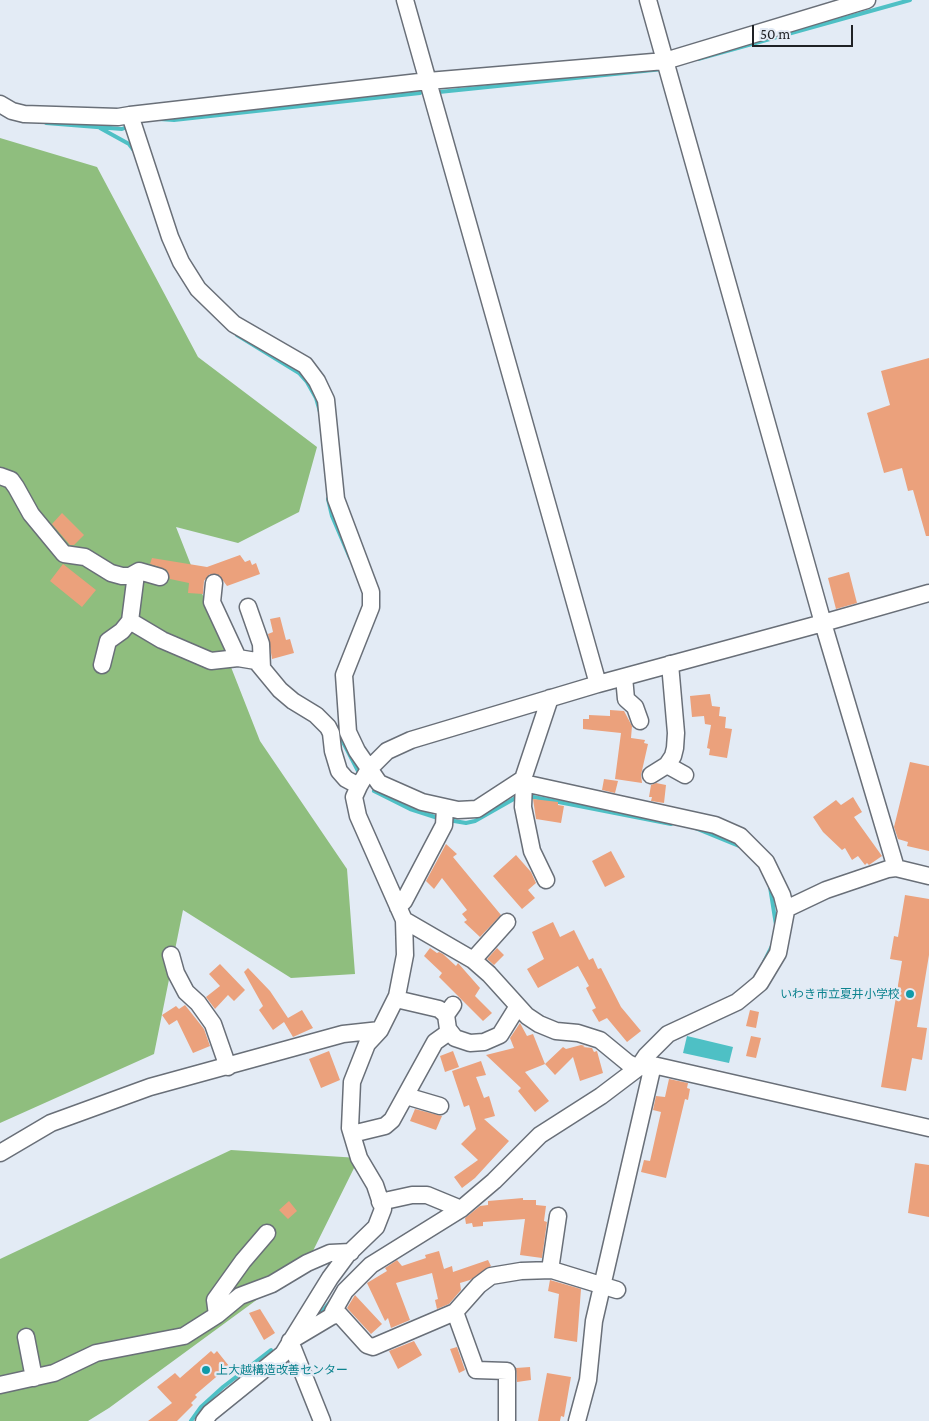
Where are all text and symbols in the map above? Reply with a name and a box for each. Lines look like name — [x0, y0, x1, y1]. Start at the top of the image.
scale bar — [754, 15, 855, 47]
text: 50 m — [760, 26, 790, 42]
place label: いわき市立夏井小学校 — [780, 987, 900, 1001]
marker: いわき市立夏井小学校 — [904, 988, 916, 1000]
place label: 上大越構造改善センター — [216, 1363, 348, 1377]
marker: 上大越構造改善センター — [200, 1364, 212, 1376]

